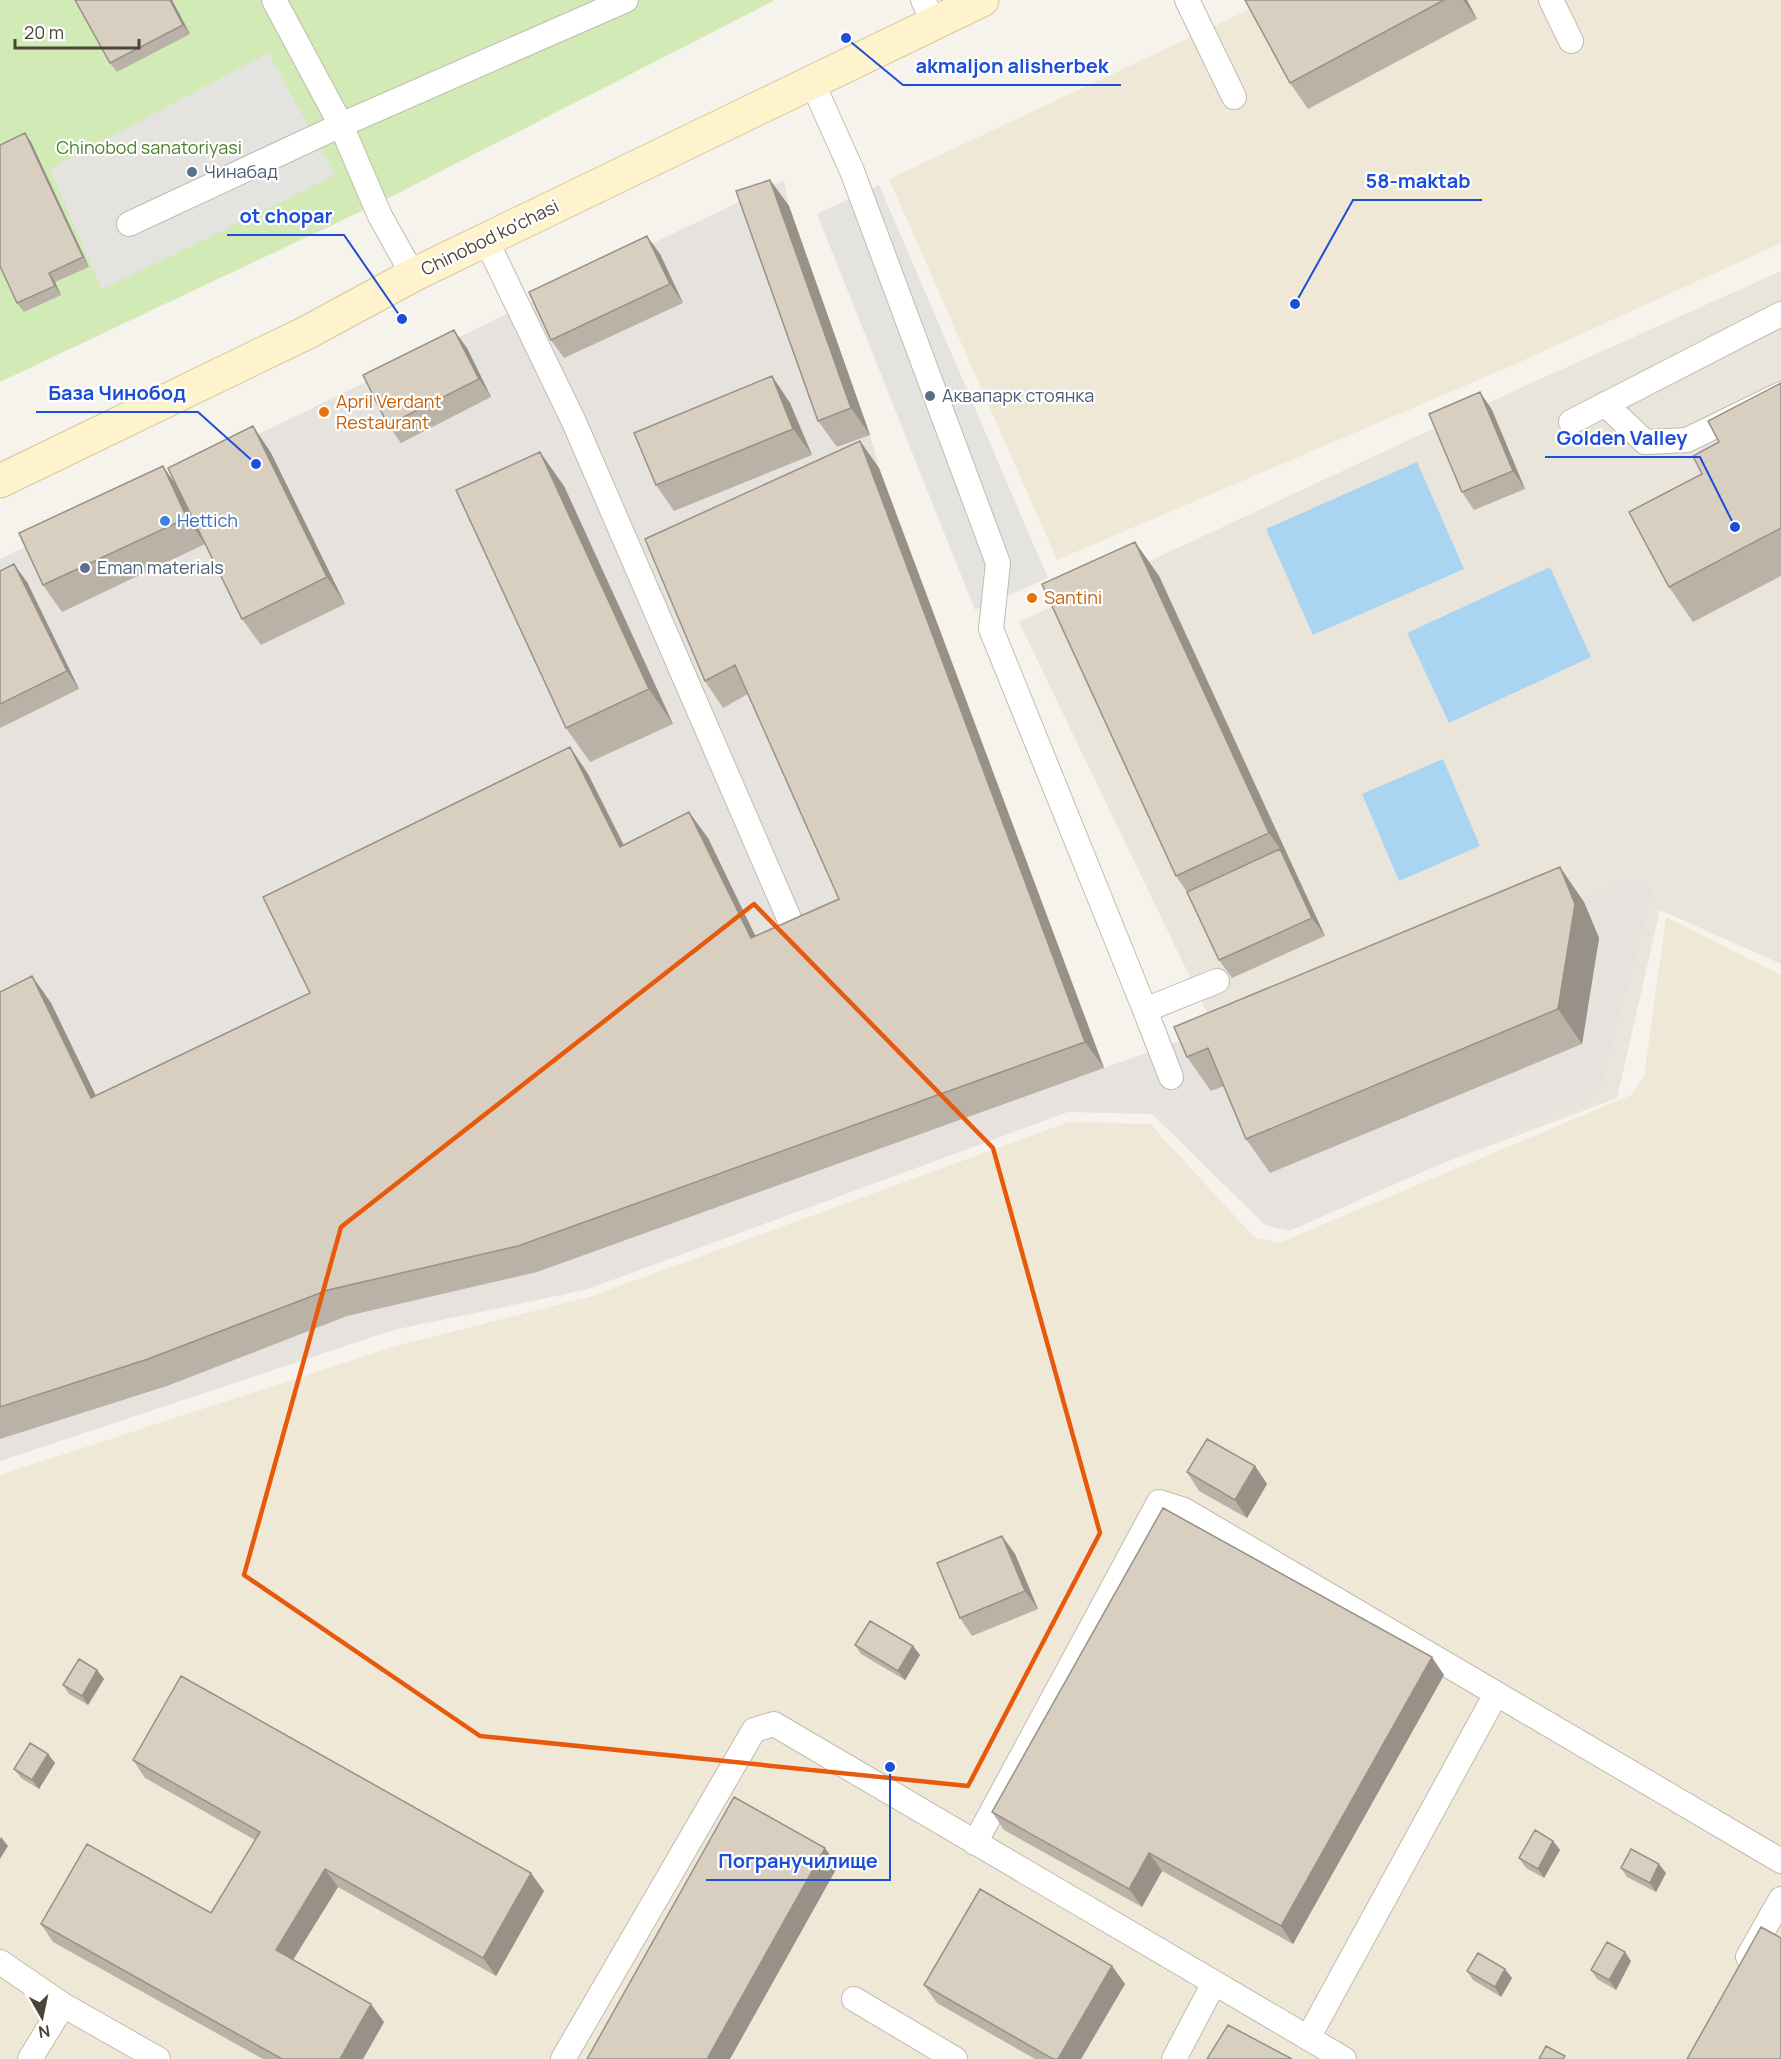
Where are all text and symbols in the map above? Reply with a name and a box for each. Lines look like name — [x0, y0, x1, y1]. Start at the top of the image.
scale bar — [15, 12, 140, 50]
text: 20 m — [24, 20, 64, 44]
callout: akmaljon alisherbek — [903, 47, 1121, 85]
text: akmaljon alisherbek — [915, 52, 1110, 79]
park label: Chinobod sanatoriyasi — [56, 135, 242, 159]
place label: Чинабад — [204, 159, 278, 183]
callout: 58-maktab — [1353, 162, 1482, 200]
marker: Чинабад — [185, 165, 199, 179]
text: 58-maktab — [1365, 167, 1471, 194]
street label: Chinobod ko'chasi — [417, 193, 562, 281]
callout: ot chopar — [227, 197, 344, 235]
text: ot chopar — [239, 202, 333, 229]
callout: База Чинобод — [36, 374, 198, 412]
text: База Чинобод — [48, 379, 186, 406]
place label: Аквапарк стоянка — [942, 383, 1094, 407]
place label: April Verdant Restaurant — [336, 389, 442, 434]
marker: Аквапарк стоянка — [923, 389, 937, 403]
marker: April Verdant Restaurant — [317, 405, 331, 419]
callout: Golden Valley — [1545, 419, 1700, 457]
text: Golden Valley — [1557, 424, 1688, 451]
place label: Hettich — [177, 508, 238, 532]
marker: Hettich — [158, 514, 172, 528]
place label: Eman materials — [97, 555, 224, 579]
marker: Eman materials — [78, 561, 92, 575]
place label: Santini — [1044, 585, 1102, 609]
marker: Santini — [1025, 591, 1039, 605]
callout: Погранучилище — [706, 1842, 890, 1880]
text: Погранучилище — [718, 1847, 878, 1874]
north arrow — [12, 1987, 72, 2047]
text: N — [37, 2020, 52, 2044]

